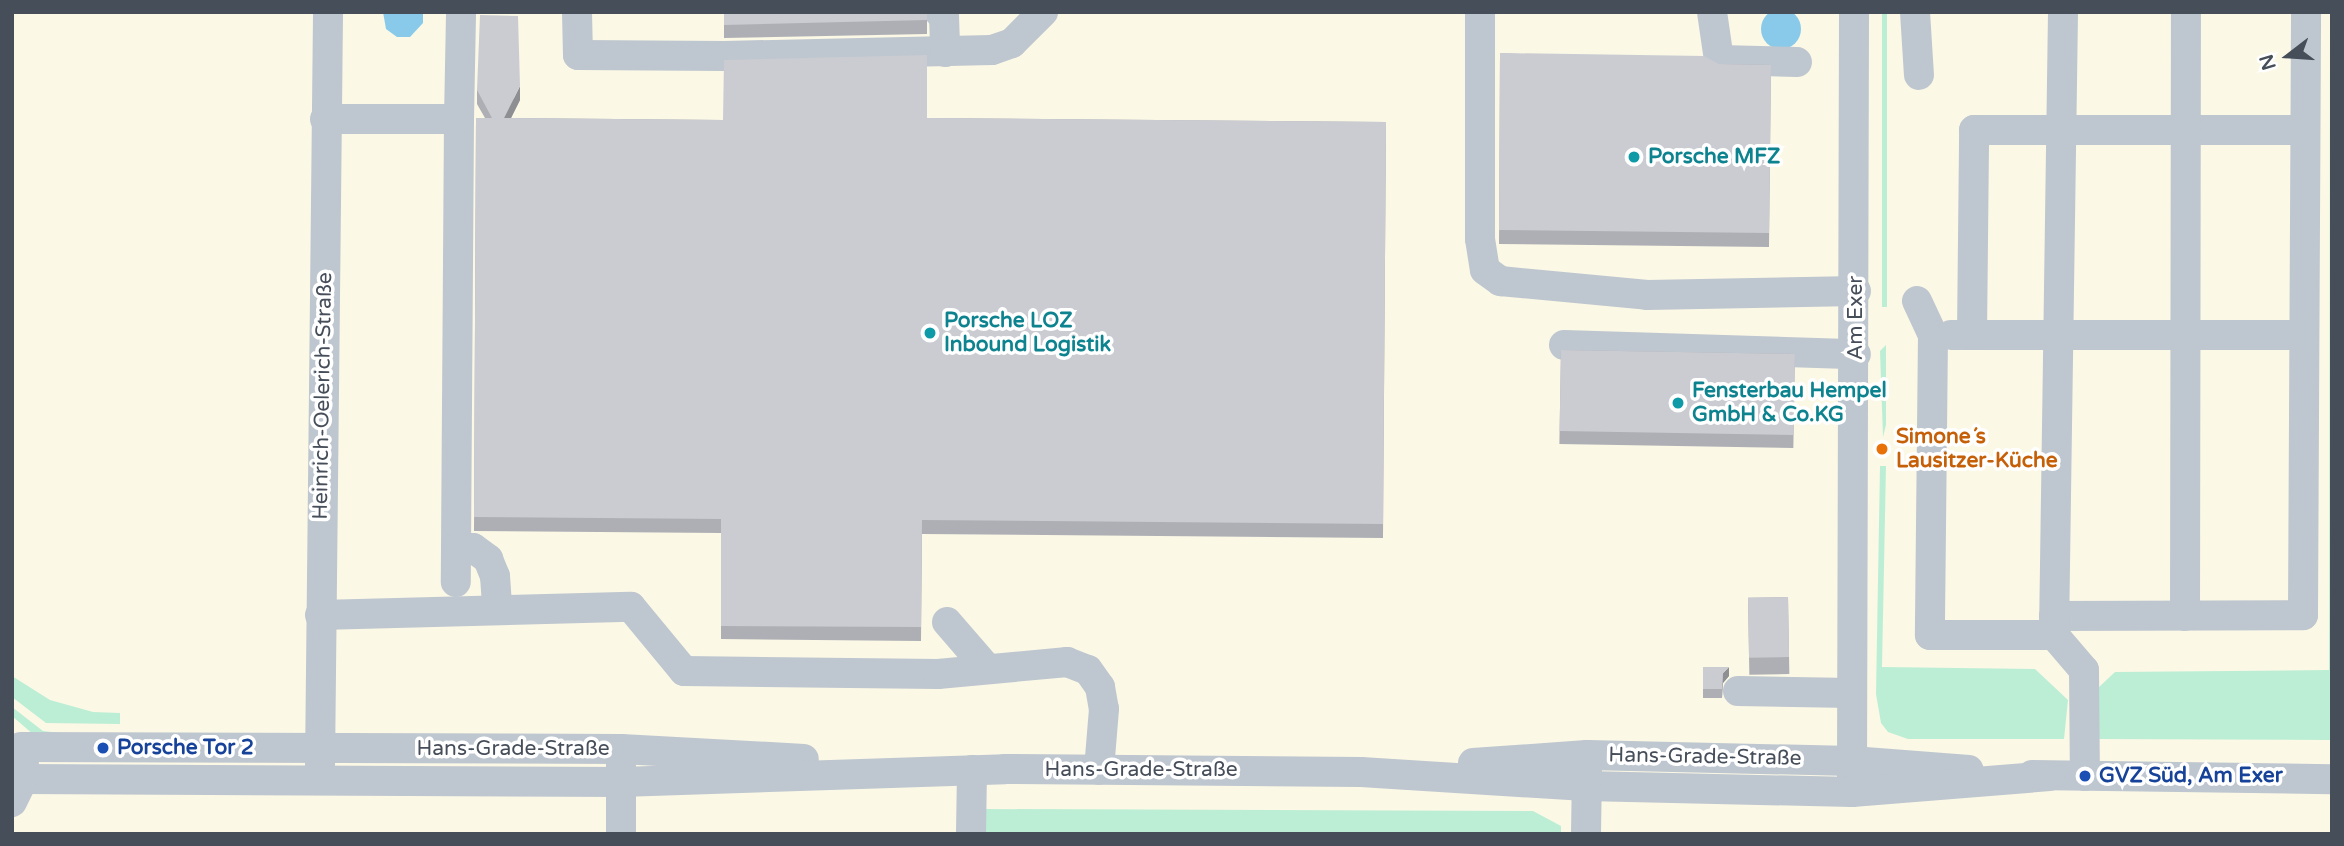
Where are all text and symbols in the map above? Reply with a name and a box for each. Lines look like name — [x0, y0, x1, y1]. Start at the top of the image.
north arrow — [2253, 21, 2323, 91]
text: N — [2255, 52, 2281, 73]
place label: Porsche MFZ — [1648, 144, 1780, 170]
marker: Porsche MFZ — [1626, 149, 1642, 165]
street label: Heinrich-Oelerich-Straße — [308, 272, 338, 520]
street label: Am Exer — [1843, 276, 1869, 360]
place label: Porsche LOZ Inbound Logistik — [944, 308, 1111, 358]
marker: Porsche LOZ Inbound Logistik — [922, 325, 938, 341]
place label: Fensterbau Hempel GmbH & Co.KG — [1692, 378, 1887, 428]
marker: Fensterbau Hempel GmbH & Co.KG — [1670, 395, 1686, 411]
place label: Simone´s Lausitzer-Küche — [1896, 424, 2058, 474]
marker: Simone´s Lausitzer-Küche — [1874, 441, 1890, 457]
place label: Porsche Tor 2 — [117, 735, 254, 761]
street label: Hans-Grade-Straße — [416, 736, 610, 762]
marker: Porsche Tor 2 — [95, 740, 111, 756]
street label: Hans-Grade-Straße — [1608, 743, 1802, 771]
street label: Hans-Grade-Straße — [1044, 757, 1238, 783]
place label: GVZ Süd, Am Exer — [2099, 763, 2283, 789]
marker: GVZ Süd, Am Exer — [2077, 768, 2093, 784]

